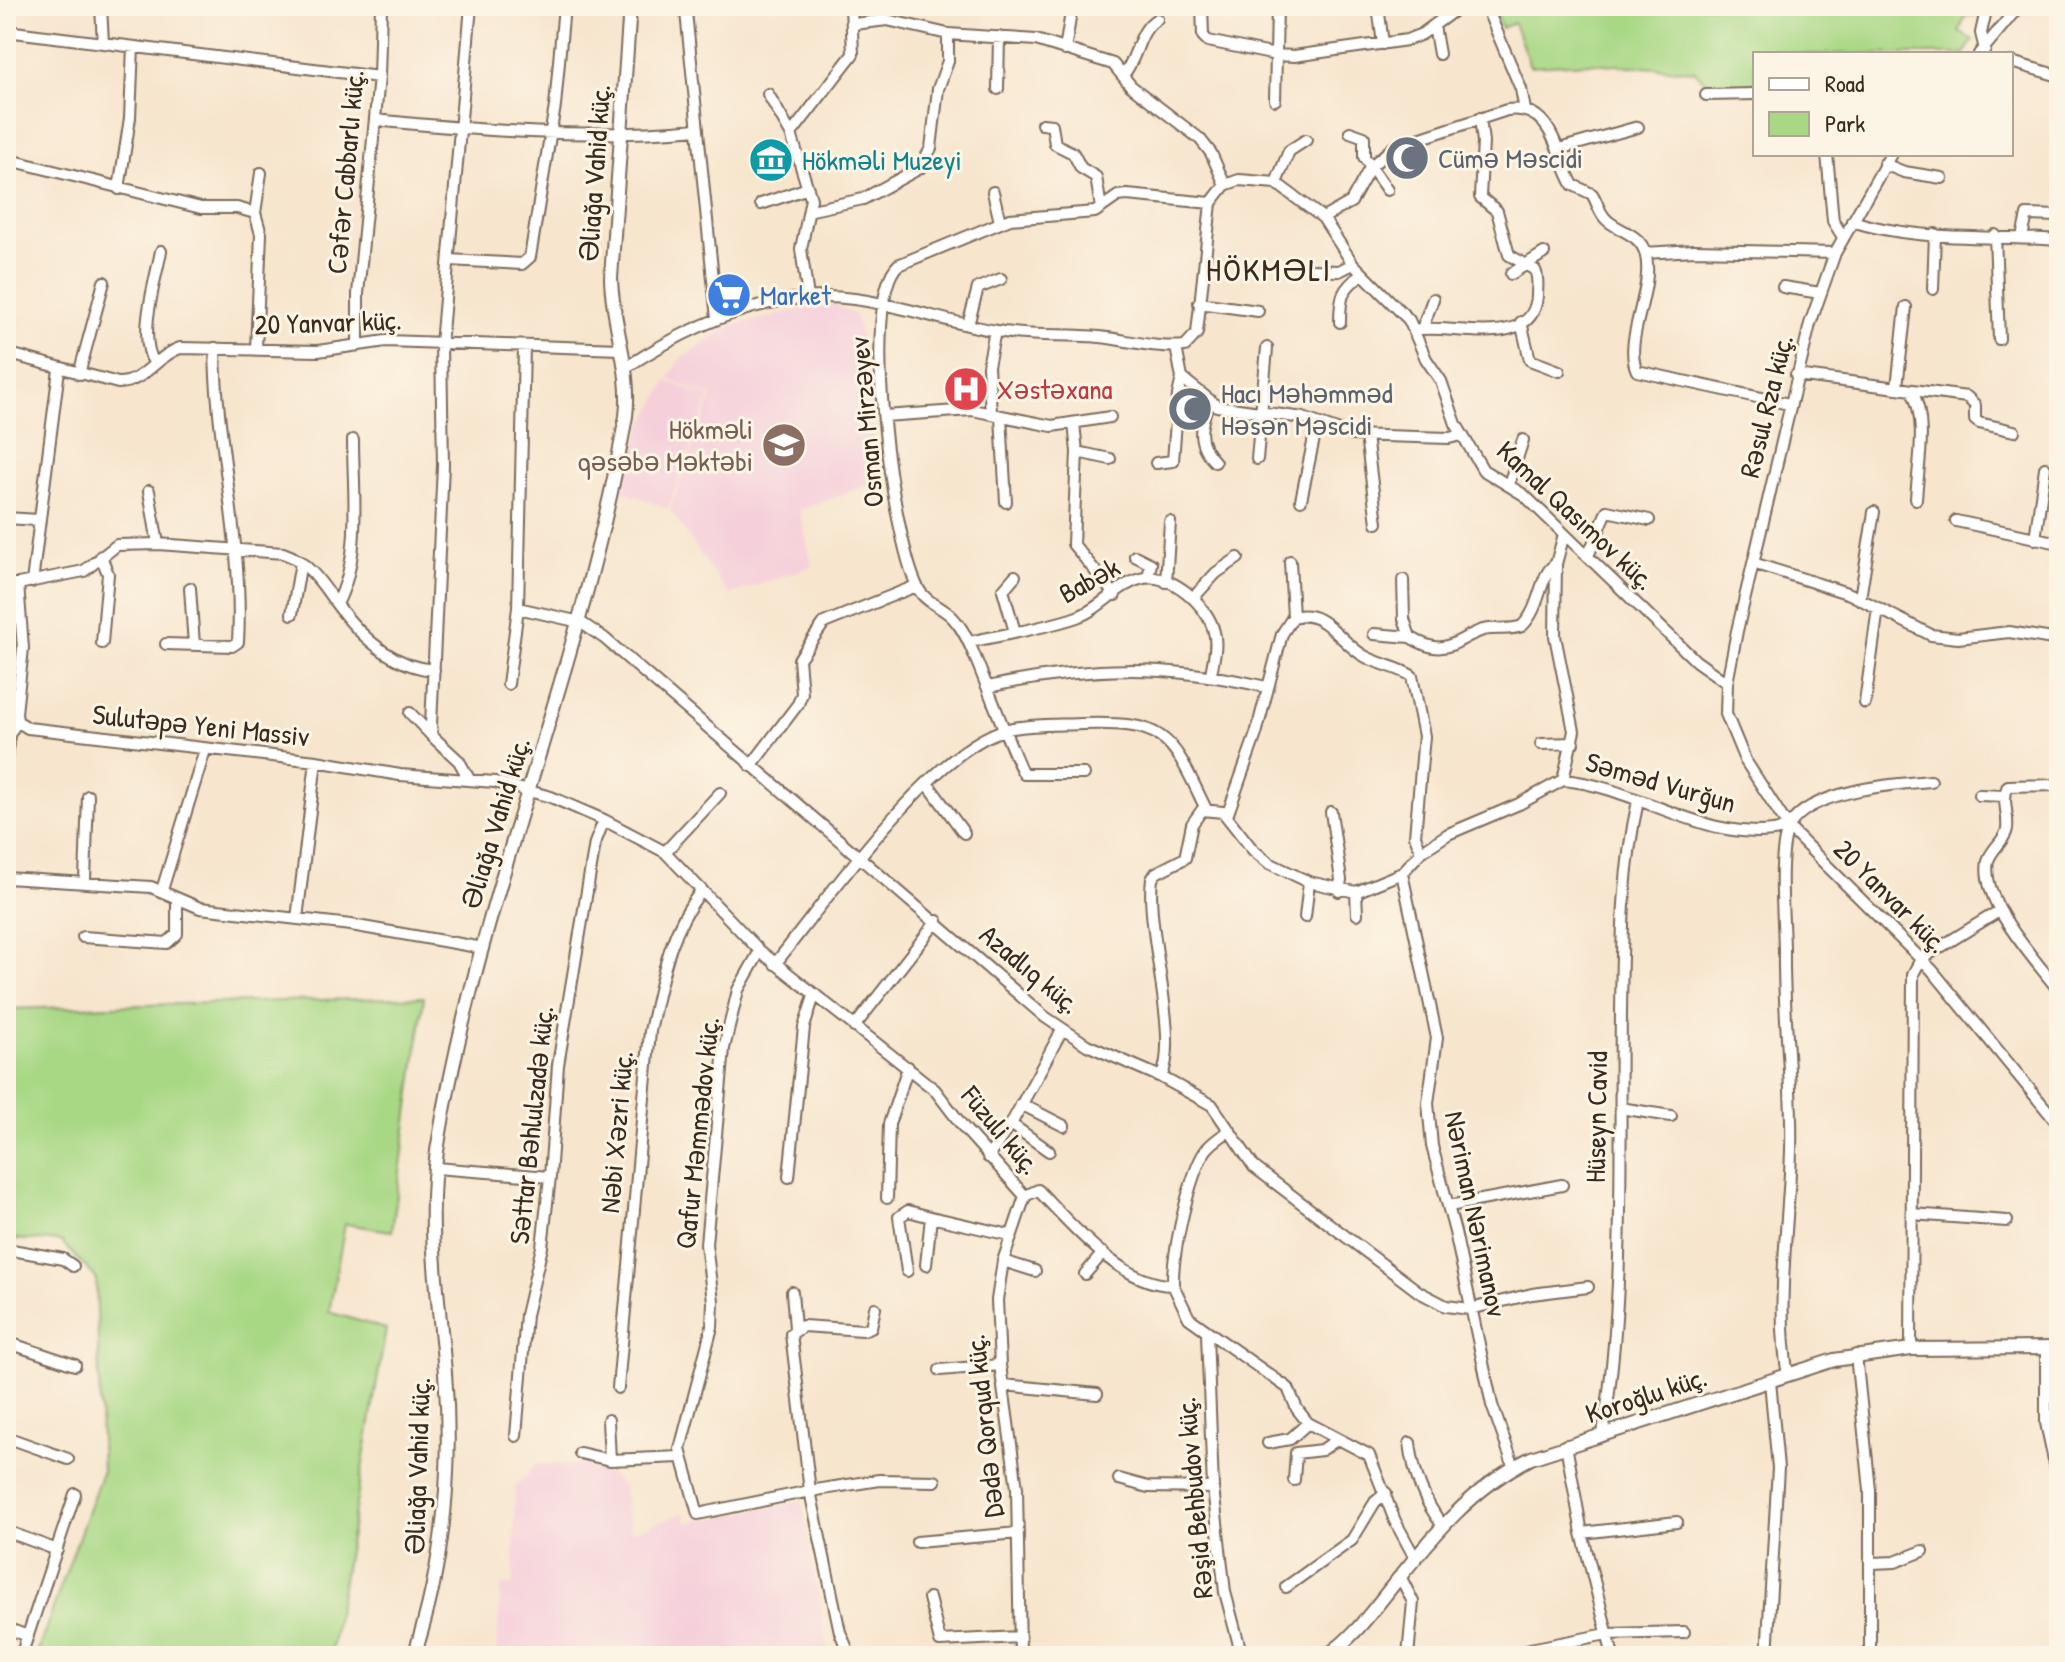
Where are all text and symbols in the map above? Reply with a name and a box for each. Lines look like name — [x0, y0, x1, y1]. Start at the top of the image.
legend — [1753, 52, 2013, 156]
text: Road — [1825, 67, 1864, 99]
street label: Cəfər Cabbarlı küç. — [317, 68, 373, 276]
street label: Əliağa Vahid küç. — [569, 83, 619, 263]
text: Park — [1825, 107, 1865, 139]
mosque icon: Cümə Məscidi — [1383, 134, 1431, 182]
museum icon: Hökməli Muzeyi — [747, 136, 795, 184]
place label: Cümə Məscidi — [1438, 139, 1583, 177]
place label: Hökməli Muzeyi — [802, 141, 962, 179]
district label: HÖKMƏLI — [1206, 248, 1332, 291]
supermarket icon: Market — [705, 271, 753, 319]
place label: Market — [760, 276, 831, 314]
street label: 20 Yanvar küç. — [254, 300, 402, 344]
street label: Rəsul Rza küç. — [1730, 331, 1802, 481]
street label: Osman Mirzəyev — [840, 335, 892, 509]
hospital icon: Xəstəxana — [942, 365, 990, 413]
place label: Xəstəxana — [997, 370, 1113, 408]
place label: Hacı Məhəmməd Həsən Məscidi — [1221, 374, 1393, 444]
mosque icon: Hacı Məhəmməd Həsən Məscidi — [1166, 385, 1214, 433]
place label: Hökməli qəsəbə Məktəbi — [578, 410, 753, 480]
school or university icon: Hökməli qəsəbə Məktəbi — [760, 421, 808, 469]
street label: Kamal Qasımov küç. — [1489, 432, 1663, 598]
street label: Babək — [1052, 548, 1126, 612]
street label: Sulutəpə Yeni Massiv — [91, 695, 311, 755]
street label: Əliağa Vahid küç. — [451, 733, 539, 913]
street label: Səməd Vurğun — [1582, 742, 1740, 822]
street label: 20 Yanvar küç. — [1826, 831, 1956, 961]
street label: Azadlıq küç. — [972, 916, 1088, 1022]
street label: Səttar Bəhlulzadə küç. — [500, 1004, 562, 1246]
street label: Qafur Məmmədov küç. — [666, 1015, 728, 1251]
street label: Nəbi Xəzri küç. — [590, 1050, 642, 1214]
street label: Hüseyn Cavid — [1576, 1051, 1616, 1183]
street label: Füzuli küç. — [952, 1077, 1049, 1182]
street label: Nəriman Nərimanov — [1436, 1108, 1516, 1320]
street label: Dədə Qorqud küç. — [956, 1333, 1012, 1519]
street label: Koroğlu küç. — [1581, 1358, 1711, 1432]
street label: Əliağa Vahid küç. — [395, 1377, 439, 1555]
street label: Rəşid Behbudov küç. — [1166, 1396, 1222, 1600]

